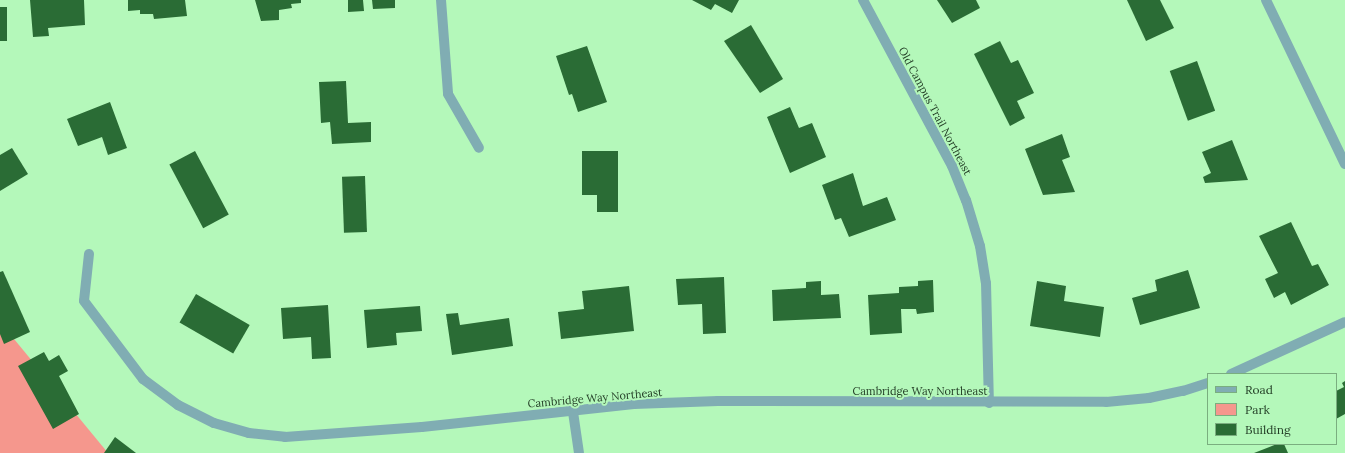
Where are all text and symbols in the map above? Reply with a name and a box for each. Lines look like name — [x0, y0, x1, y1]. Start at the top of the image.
street label: Old Campus Trail Northeast — [896, 45, 974, 177]
legend — [1207, 373, 1337, 445]
text: Road — [1245, 382, 1273, 397]
street label: Cambridge Way Northeast — [852, 384, 988, 398]
street label: Cambridge Way Northeast — [527, 386, 663, 410]
text: Park — [1245, 402, 1270, 417]
text: Building — [1245, 422, 1291, 437]

